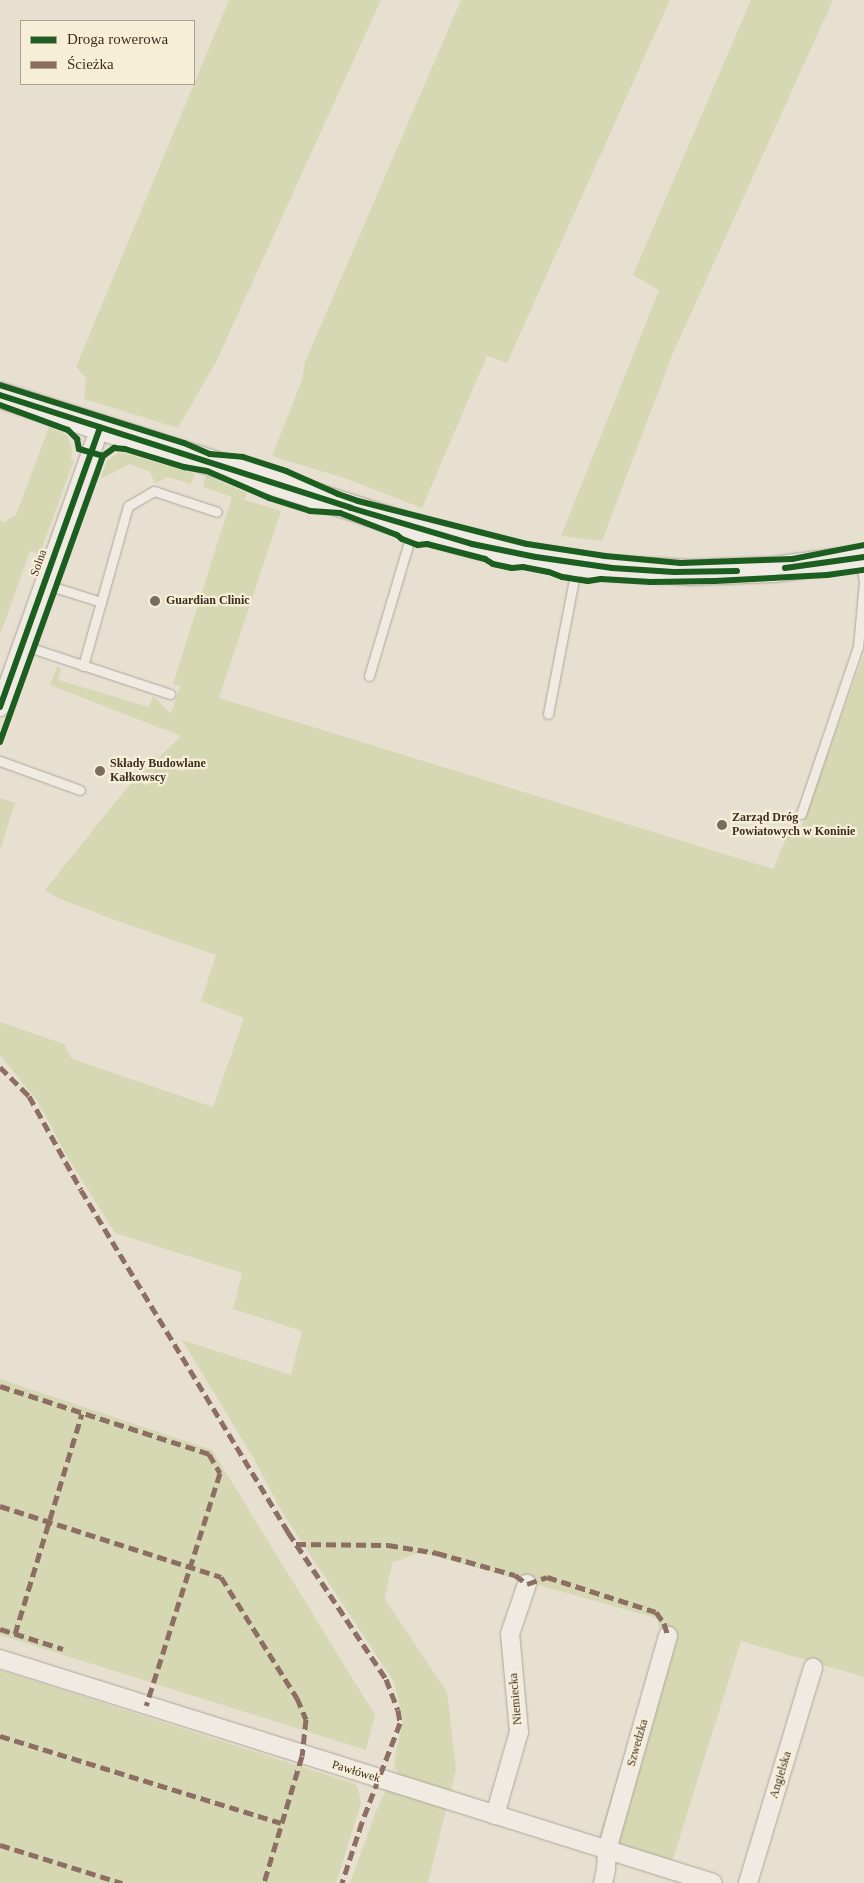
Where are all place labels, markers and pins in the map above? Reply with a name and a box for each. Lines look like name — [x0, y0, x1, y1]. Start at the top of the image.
marker: Guardian Clinic — [148, 594, 162, 608]
place label: Guardian Clinic — [166, 594, 250, 608]
place label: Składy Budowlane Kałkowscy — [110, 757, 206, 785]
marker: Składy Budowlane Kałkowscy — [94, 765, 106, 777]
place label: Zarząd Dróg Powiatowych w Koninie — [732, 811, 855, 839]
marker: Zarząd Dróg Powiatowych w Koninie — [716, 819, 728, 831]

